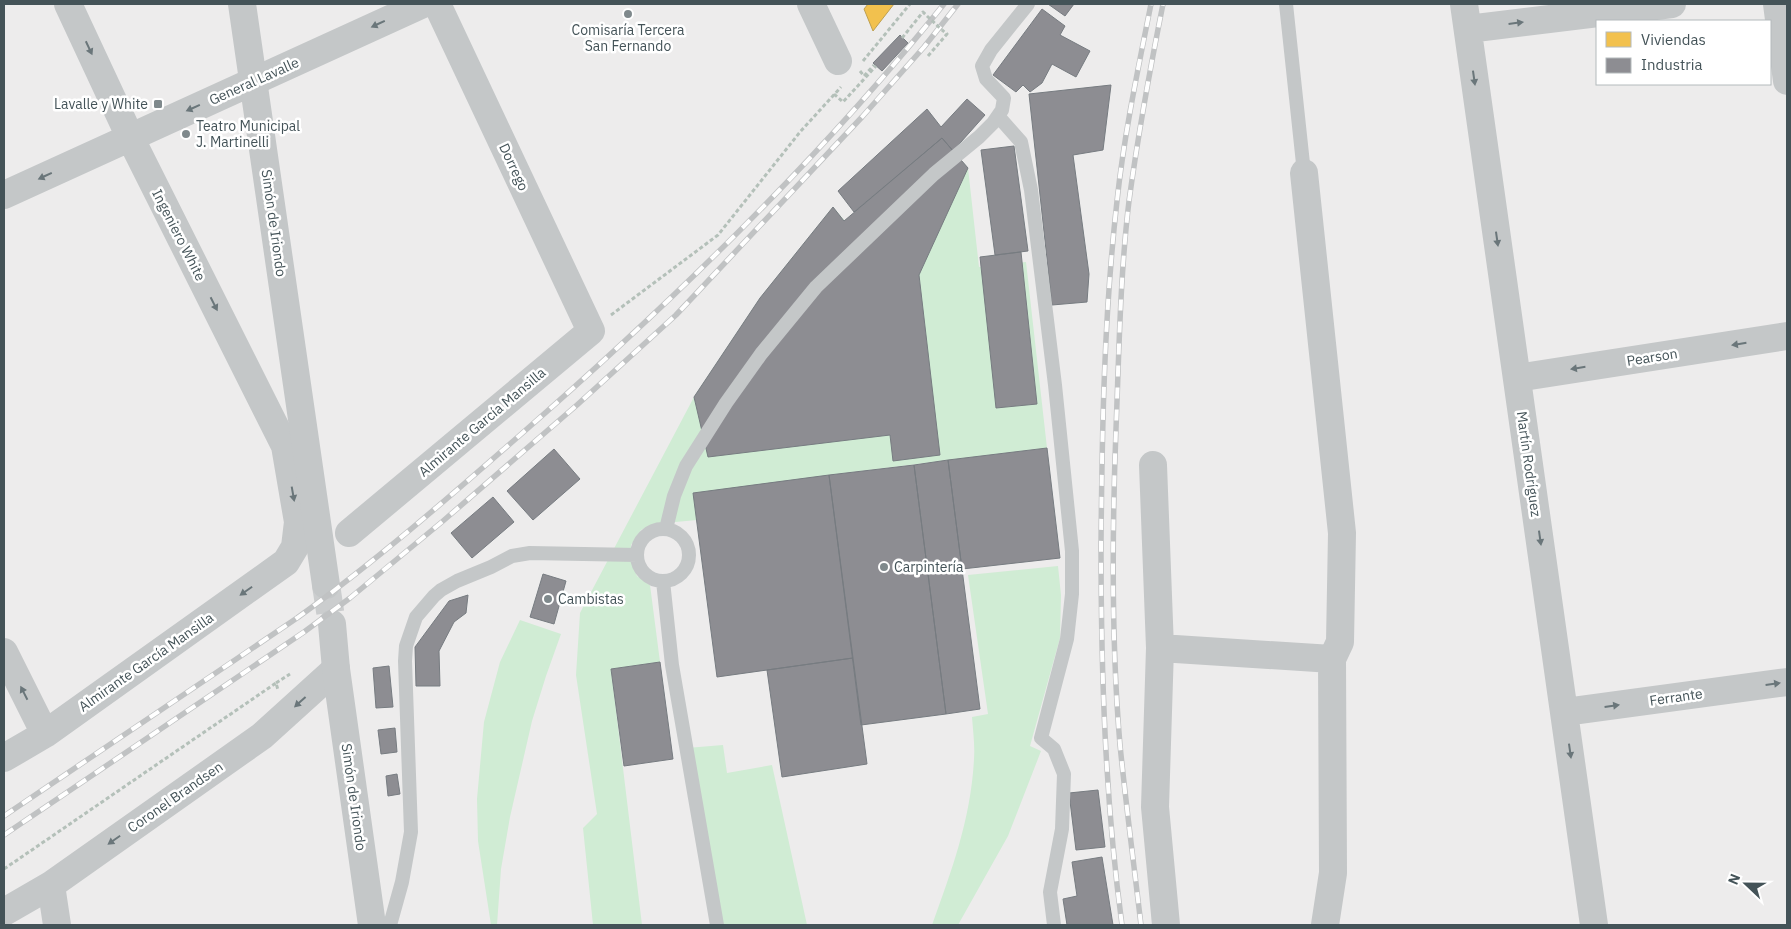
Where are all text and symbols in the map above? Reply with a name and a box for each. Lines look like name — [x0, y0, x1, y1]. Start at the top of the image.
marker: Comisaría Tercera San Fernando — [622, 8, 634, 20]
one-way arrow — [1508, 19, 1524, 27]
one-way arrow — [371, 20, 385, 28]
legend — [1596, 20, 1771, 85]
place label: Comisaría Tercera San Fernando — [571, 21, 685, 55]
text: Viviendas — [1641, 30, 1706, 49]
one-way arrow — [85, 41, 93, 55]
street label: General Lavalle — [206, 53, 302, 109]
text: Industria — [1641, 55, 1702, 74]
one-way arrow — [1471, 70, 1479, 86]
place label: Lavalle y White — [54, 95, 148, 113]
marker: Lavalle y White — [152, 98, 164, 110]
one-way arrow — [186, 105, 200, 113]
place label: Teatro Municipal J. Martinelli — [196, 117, 300, 151]
marker: Teatro Municipal J. Martinelli — [180, 128, 192, 140]
street label: Dorrego — [495, 140, 533, 194]
street label: Simón de Iriondo — [258, 168, 290, 278]
one-way arrow — [38, 172, 52, 180]
street label: Ingeniero White — [148, 186, 210, 284]
one-way arrow — [1493, 231, 1501, 247]
one-way arrow — [210, 297, 218, 311]
one-way arrow — [1731, 340, 1747, 348]
street label: Pearson — [1625, 344, 1679, 370]
street label: Almirante García Mansilla — [415, 363, 550, 481]
one-way arrow — [1570, 365, 1586, 373]
street label: Martín Rodríguez — [1513, 410, 1545, 518]
one-way arrow — [289, 487, 297, 503]
one-way arrow — [1536, 531, 1544, 547]
place label: Carpintería — [894, 558, 964, 576]
marker: Carpintería — [878, 561, 890, 573]
one-way arrow — [239, 586, 253, 596]
place label: Cambistas — [558, 590, 624, 608]
marker: Cambistas — [542, 593, 554, 605]
street label: Almirante García Mansilla — [75, 608, 217, 715]
one-way arrow — [1766, 680, 1782, 688]
street label: Ferrante — [1648, 684, 1704, 710]
one-way arrow — [20, 686, 28, 700]
one-way arrow — [295, 696, 307, 708]
one-way arrow — [1605, 701, 1621, 709]
street label: Simón de Iriondo — [338, 742, 370, 852]
one-way arrow — [1566, 743, 1574, 759]
street label: Coronel Brandsen — [124, 757, 226, 837]
one-way arrow — [108, 835, 121, 846]
north arrow — [1721, 859, 1771, 909]
text: N — [1724, 871, 1744, 887]

